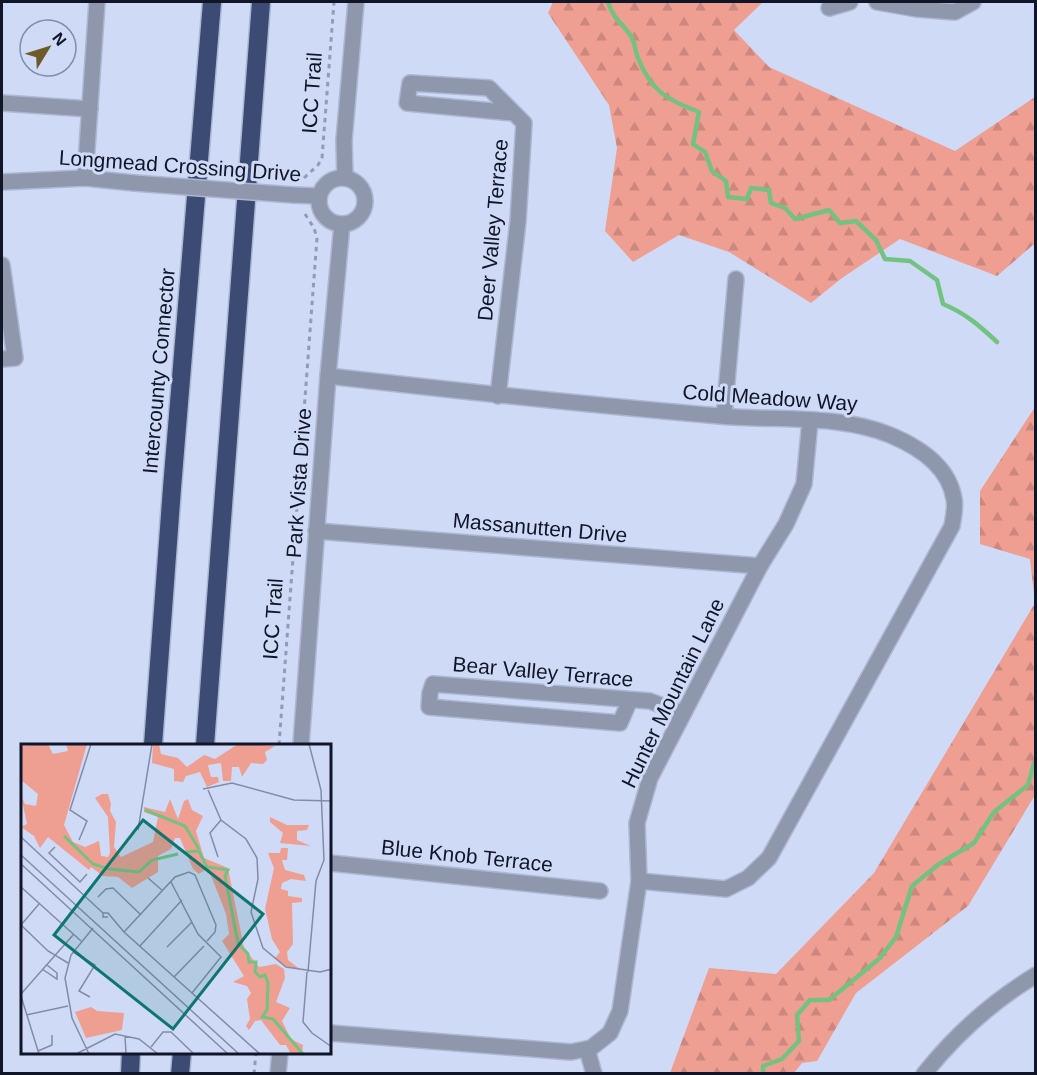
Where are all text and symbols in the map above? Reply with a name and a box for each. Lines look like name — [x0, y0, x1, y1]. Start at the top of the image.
north arrow — [18, 18, 78, 78]
text: N — [49, 29, 70, 49]
street label: ICC Trail — [297, 51, 326, 135]
street label: Deer Valley Terrace — [473, 138, 512, 322]
street label: Longmead Crossing Drive — [58, 146, 302, 185]
street label: Intercounty Connector — [138, 267, 179, 475]
street label: Cold Meadow Way — [682, 380, 859, 415]
street label: Park Vista Drive — [282, 407, 315, 559]
street label: Massanutten Drive — [452, 508, 628, 547]
street label: ICC Trail — [258, 577, 287, 661]
street label: Hunter Mountain Lane — [617, 594, 728, 791]
street label: Bear Valley Terrace — [452, 652, 634, 691]
inset map — [21, 744, 332, 1054]
street label: Blue Knob Terrace — [380, 835, 554, 876]

